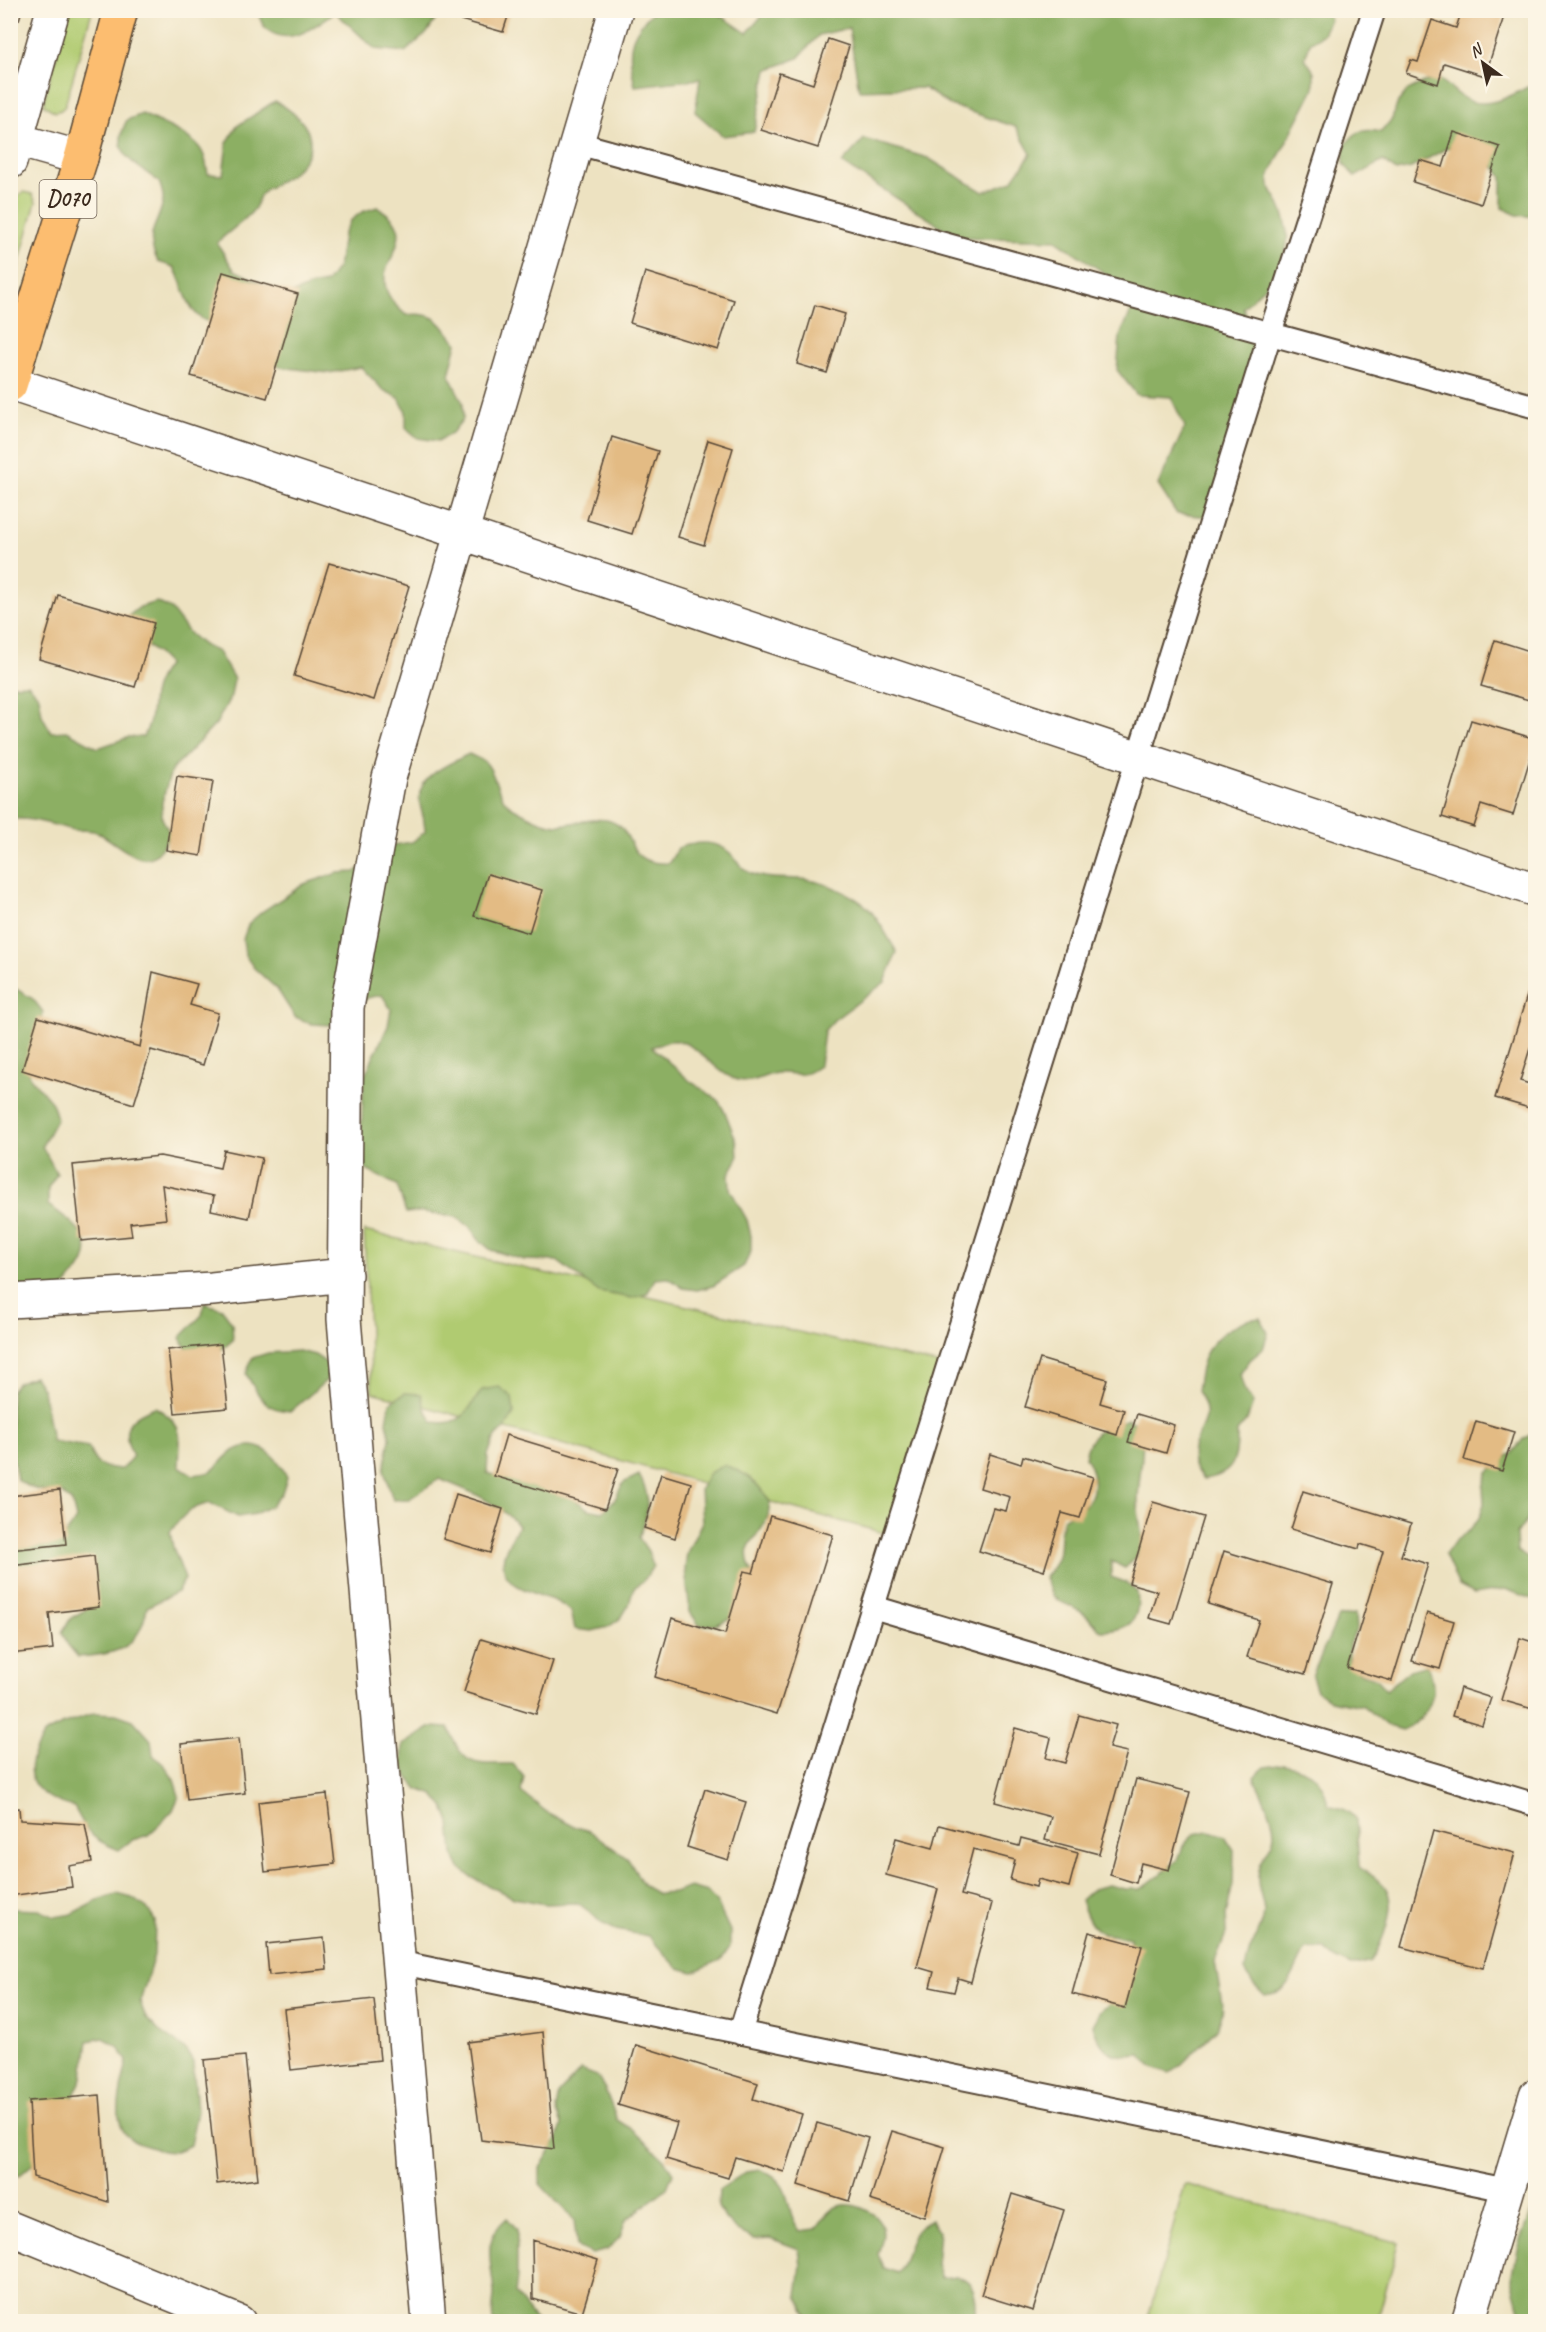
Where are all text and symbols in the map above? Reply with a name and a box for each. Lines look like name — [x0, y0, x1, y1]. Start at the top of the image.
north arrow — [1453, 33, 1513, 93]
text: N — [1466, 38, 1488, 62]
road number: D070 — [40, 180, 97, 218]

